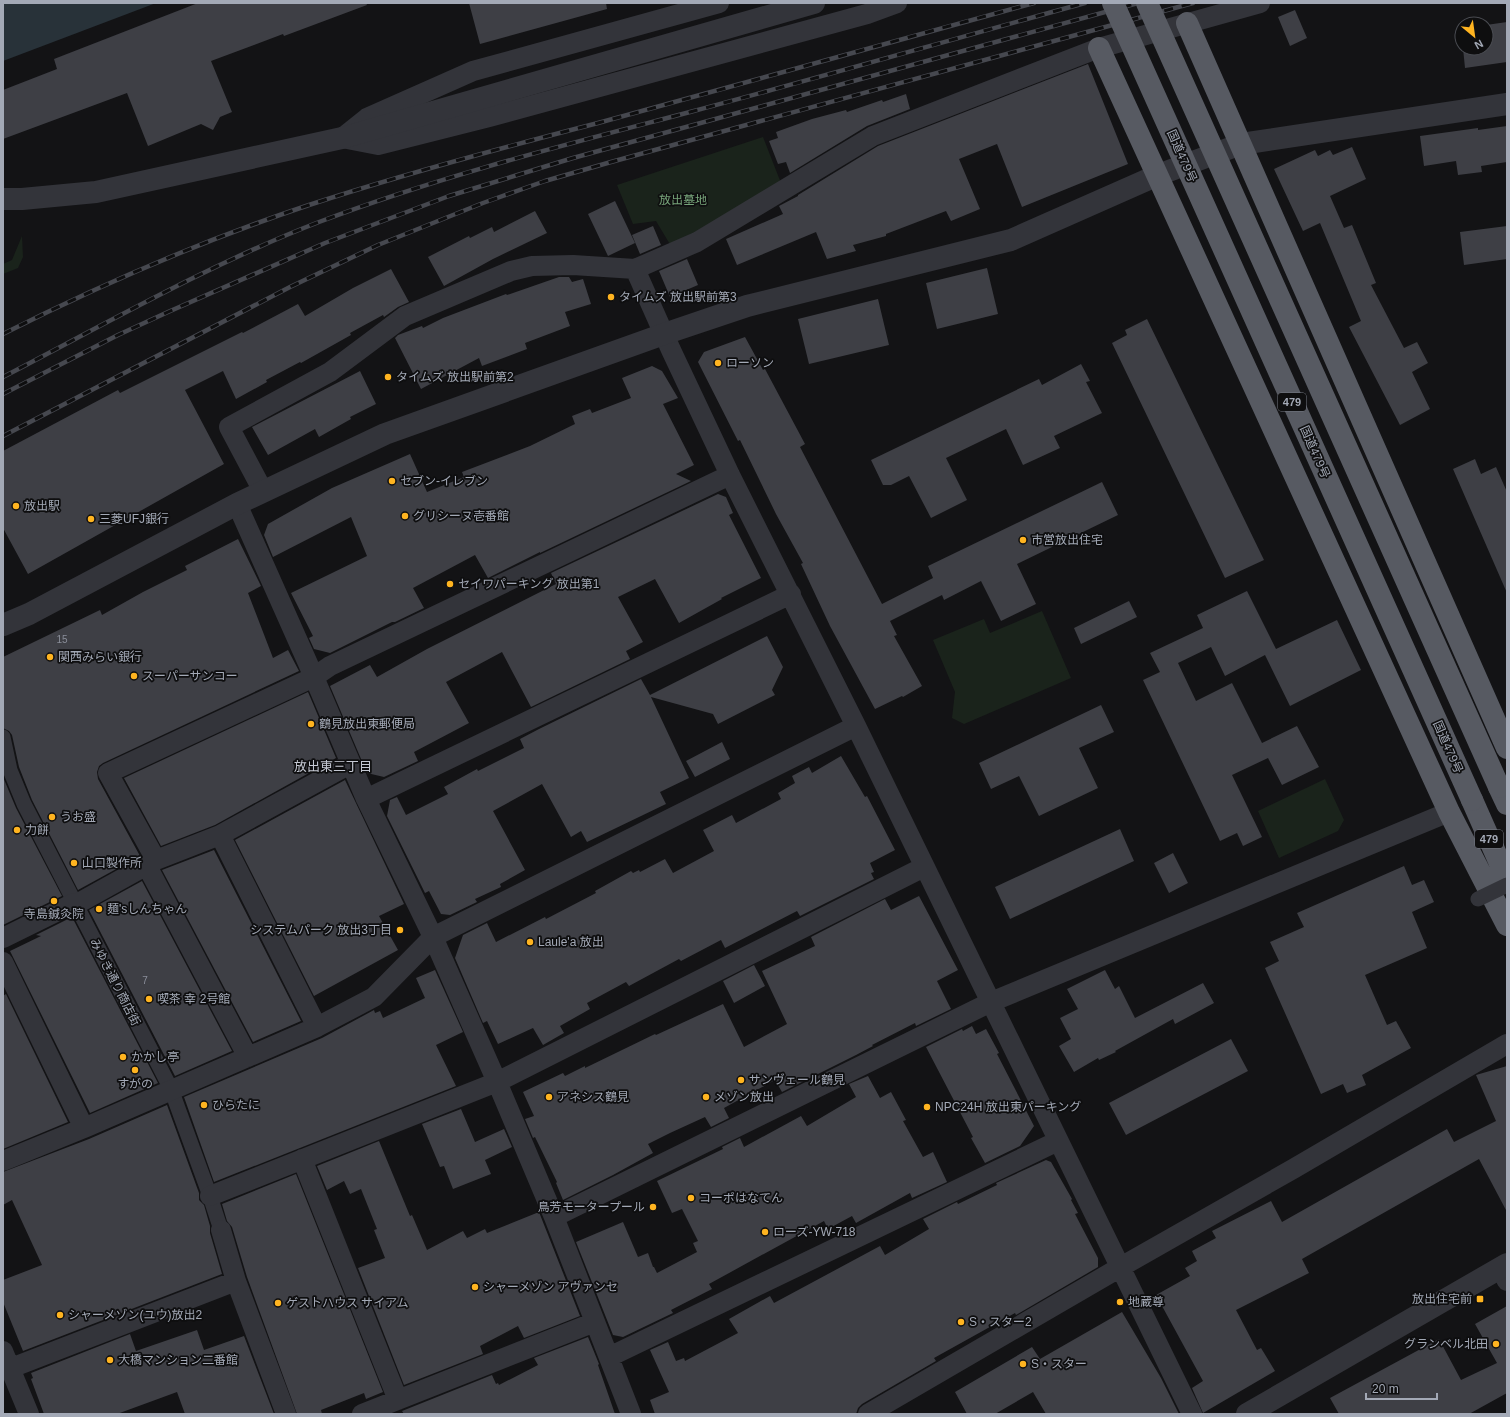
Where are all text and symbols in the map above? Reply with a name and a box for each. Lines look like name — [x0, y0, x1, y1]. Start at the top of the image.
north arrow — [1454, 16, 1494, 56]
text: N — [1472, 38, 1485, 52]
street label: 国道479号 — [1164, 128, 1200, 184]
park label: 放出墓地 — [659, 193, 707, 207]
place label: タイムズ 放出駅前第3 — [619, 290, 737, 304]
marker: タイムズ 放出駅前第3 — [606, 292, 616, 302]
place label: ローソン — [726, 356, 774, 370]
marker: ローソン — [713, 358, 723, 368]
place label: タイムズ 放出駅前第2 — [396, 370, 514, 384]
marker: タイムズ 放出駅前第2 — [383, 372, 393, 382]
road number: 479 — [1278, 393, 1306, 411]
street label: 国道479号 — [1297, 424, 1333, 480]
place label: セブン-イレブン — [400, 474, 488, 488]
marker: セブン-イレブン — [387, 476, 397, 486]
place label: 放出駅 — [24, 499, 60, 513]
marker: 放出駅 — [11, 501, 21, 511]
place label: グリシーヌ壱番館 — [413, 509, 509, 523]
marker: グリシーヌ壱番館 — [400, 511, 410, 521]
place label: 三菱UFJ銀行 — [99, 512, 169, 526]
marker: 三菱UFJ銀行 — [86, 514, 96, 524]
place label: 市営放出住宅 — [1031, 533, 1103, 547]
marker: 市営放出住宅 — [1018, 535, 1028, 545]
place label: セイワパーキング 放出第1 — [458, 577, 600, 591]
marker: セイワパーキング 放出第1 — [445, 579, 455, 589]
house number: 15 — [56, 634, 68, 645]
place label: 関西みらい銀行 — [58, 650, 142, 664]
marker: 関西みらい銀行 — [45, 652, 55, 662]
place label: スーパーサンコー — [142, 669, 238, 683]
marker: スーパーサンコー — [129, 671, 139, 681]
place label: 鶴見放出東郵便局 — [319, 717, 415, 731]
marker: 鶴見放出東郵便局 — [306, 719, 316, 729]
street label: 国道479号 — [1430, 719, 1466, 775]
district label: 放出東三丁目 — [294, 759, 372, 774]
place label: うお盛 — [60, 810, 96, 824]
marker: うお盛 — [47, 812, 57, 822]
place label: 力餅 — [25, 823, 49, 837]
marker: 力餅 — [12, 825, 22, 835]
road number: 479 — [1475, 830, 1503, 848]
place label: 山口製作所 — [82, 856, 142, 870]
marker: 山口製作所 — [69, 858, 79, 868]
marker: 寺島鍼灸院 — [49, 896, 59, 906]
place label: 麺'sしんちゃん — [107, 902, 187, 916]
marker: 麺'sしんちゃん — [94, 904, 104, 914]
place label: 寺島鍼灸院 — [24, 907, 84, 921]
place label: システムパーク 放出3丁目 — [250, 923, 392, 937]
marker: システムパーク 放出3丁目 — [395, 925, 405, 935]
place label: Laule'a 放出 — [538, 935, 604, 949]
street label: みゆき通り商店街 — [87, 936, 143, 1028]
marker: Laule'a 放出 — [525, 937, 535, 947]
house number: 7 — [142, 975, 148, 986]
place label: 喫茶 幸 2号館 — [157, 992, 230, 1006]
marker: 喫茶 幸 2号館 — [144, 994, 154, 1004]
place label: かかし亭 — [131, 1050, 179, 1064]
marker: かかし亭 — [118, 1052, 128, 1062]
marker: すがの — [130, 1065, 140, 1075]
place label: サンヴェール鶴見 — [749, 1073, 845, 1087]
marker: サンヴェール鶴見 — [736, 1075, 746, 1085]
place label: すがの — [117, 1077, 153, 1091]
place label: アネシス鶴見 — [557, 1090, 629, 1104]
place label: メゾン放出 — [714, 1090, 774, 1104]
marker: アネシス鶴見 — [544, 1092, 554, 1102]
marker: メゾン放出 — [701, 1092, 711, 1102]
place label: ひらたに — [212, 1098, 260, 1112]
marker: ひらたに — [199, 1100, 209, 1110]
place label: NPC24H 放出東パーキング — [935, 1100, 1081, 1114]
marker: NPC24H 放出東パーキング — [922, 1102, 932, 1112]
place label: コーポはなてん — [699, 1191, 783, 1205]
marker: コーポはなてん — [686, 1193, 696, 1203]
place label: 鳥芳モータープール — [538, 1200, 645, 1214]
marker: 鳥芳モータープール — [648, 1202, 658, 1212]
place label: ローズ-YW-718 — [773, 1225, 856, 1239]
marker: ローズ-YW-718 — [760, 1227, 770, 1237]
place label: シャーメゾン アヴァンセ — [483, 1280, 618, 1294]
marker: シャーメゾン アヴァンセ — [470, 1282, 480, 1292]
place label: 放出住宅前 — [1412, 1292, 1472, 1306]
marker: 放出住宅前 — [1475, 1294, 1485, 1304]
place label: 地蔵尊 — [1128, 1295, 1164, 1309]
place label: ゲストハウス サイアム — [286, 1296, 409, 1310]
marker: 地蔵尊 — [1115, 1297, 1125, 1307]
marker: ゲストハウス サイアム — [273, 1298, 283, 1308]
place label: シャーメゾン(ユウ)放出2 — [68, 1308, 203, 1322]
marker: シャーメゾン(ユウ)放出2 — [55, 1310, 65, 1320]
place label: S・スター2 — [969, 1315, 1032, 1329]
marker: S・スター2 — [956, 1317, 966, 1327]
place label: グランベル北田 — [1404, 1337, 1488, 1351]
marker: グランベル北田 — [1491, 1339, 1501, 1349]
place label: 大橋マンション二番館 — [118, 1353, 238, 1367]
marker: 大橋マンション二番館 — [105, 1355, 115, 1365]
place label: S・スター — [1031, 1357, 1087, 1371]
marker: S・スター — [1018, 1359, 1028, 1369]
scale bar — [1366, 1375, 1437, 1401]
text: 20 m — [1372, 1382, 1399, 1396]

